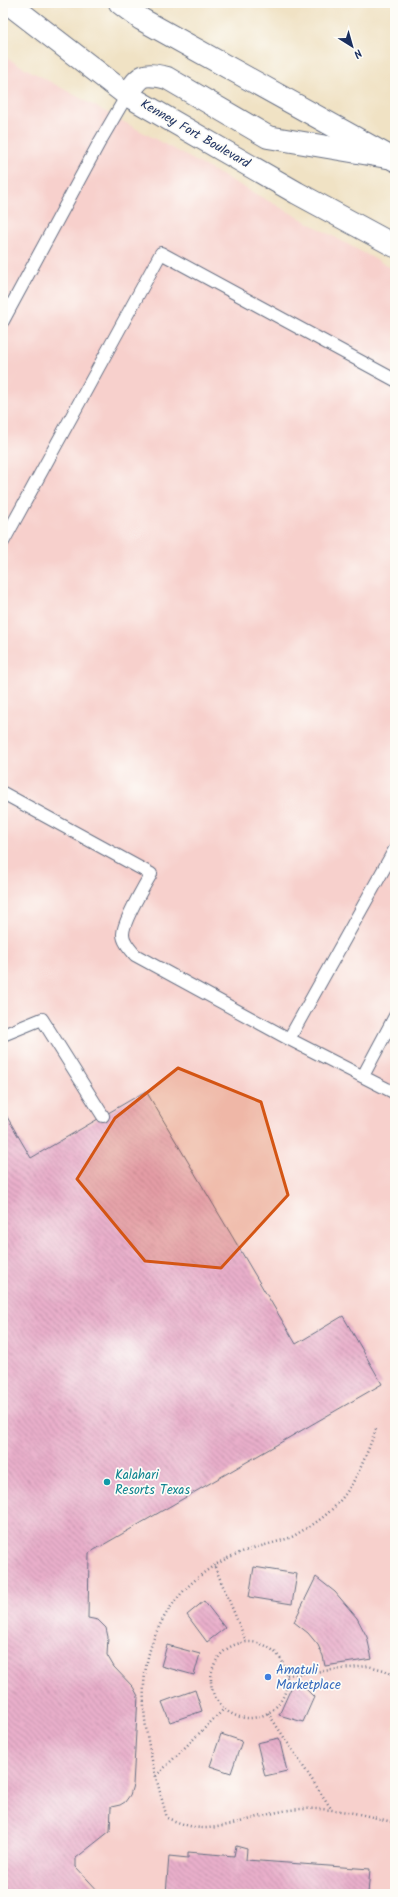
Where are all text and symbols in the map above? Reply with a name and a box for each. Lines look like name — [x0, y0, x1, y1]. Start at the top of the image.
north arrow — [332, 26, 372, 66]
text: N — [349, 44, 366, 62]
street label: Kenney Fort Boulevard — [136, 94, 254, 174]
place label: Kalahari Resorts Texas — [115, 1465, 190, 1501]
marker: Kalahari Resorts Texas — [102, 1477, 112, 1487]
place label: Amatuli Marketplace — [276, 1660, 341, 1696]
marker: Amatuli Marketplace — [263, 1672, 273, 1682]

